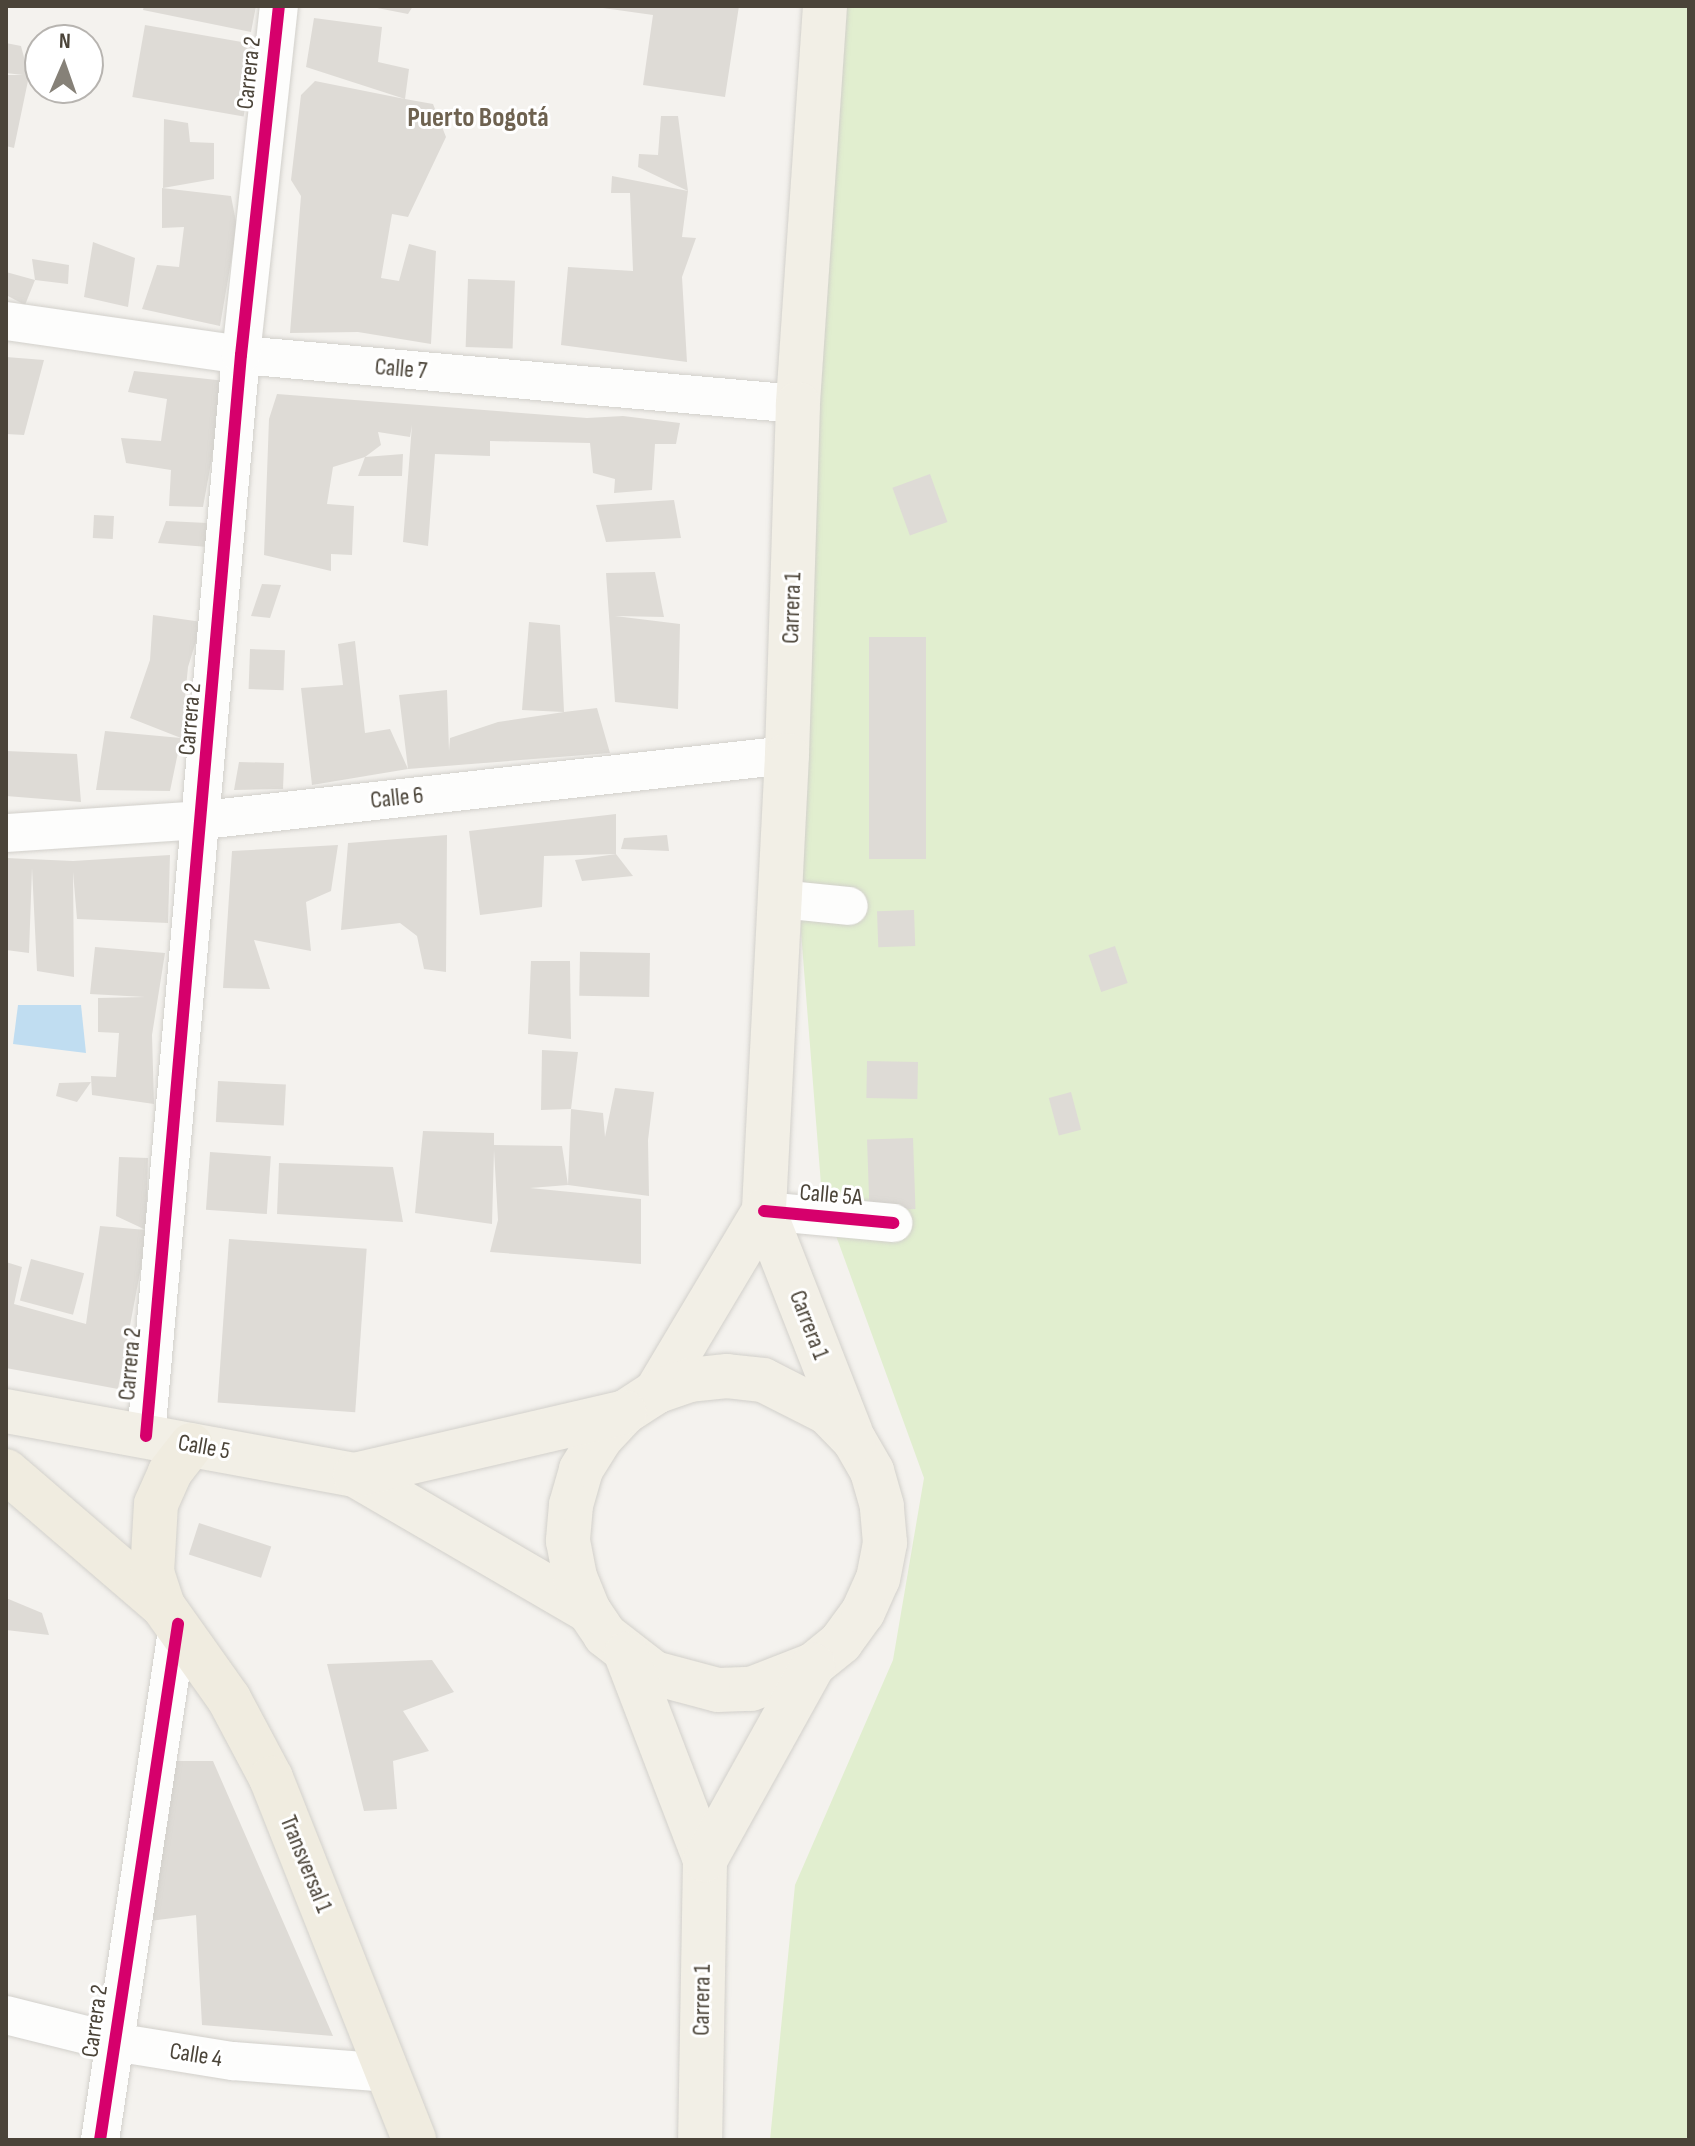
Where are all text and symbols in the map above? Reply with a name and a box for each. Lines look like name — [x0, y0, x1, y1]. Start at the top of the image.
north arrow — [24, 24, 104, 104]
text: N — [58, 28, 71, 55]
street label: Carrera 2 — [231, 35, 267, 111]
district label: Puerto Bogotá — [407, 101, 549, 135]
street label: Calle 7 — [374, 352, 428, 386]
street label: Carrera 1 — [776, 572, 808, 644]
street label: Carrera 2 — [172, 681, 208, 757]
street label: Calle 6 — [369, 781, 425, 815]
street label: Calle 5A — [798, 1178, 864, 1212]
street label: Carrera 1 — [783, 1286, 835, 1364]
street label: Carrera 2 — [112, 1326, 148, 1402]
street label: Calle 5 — [176, 1428, 232, 1466]
street label: Transversal 1 — [273, 1811, 339, 1917]
street label: Carrera 1 — [687, 1964, 717, 2036]
street label: Carrera 2 — [76, 1983, 114, 2059]
street label: Calle 4 — [168, 2037, 224, 2073]

